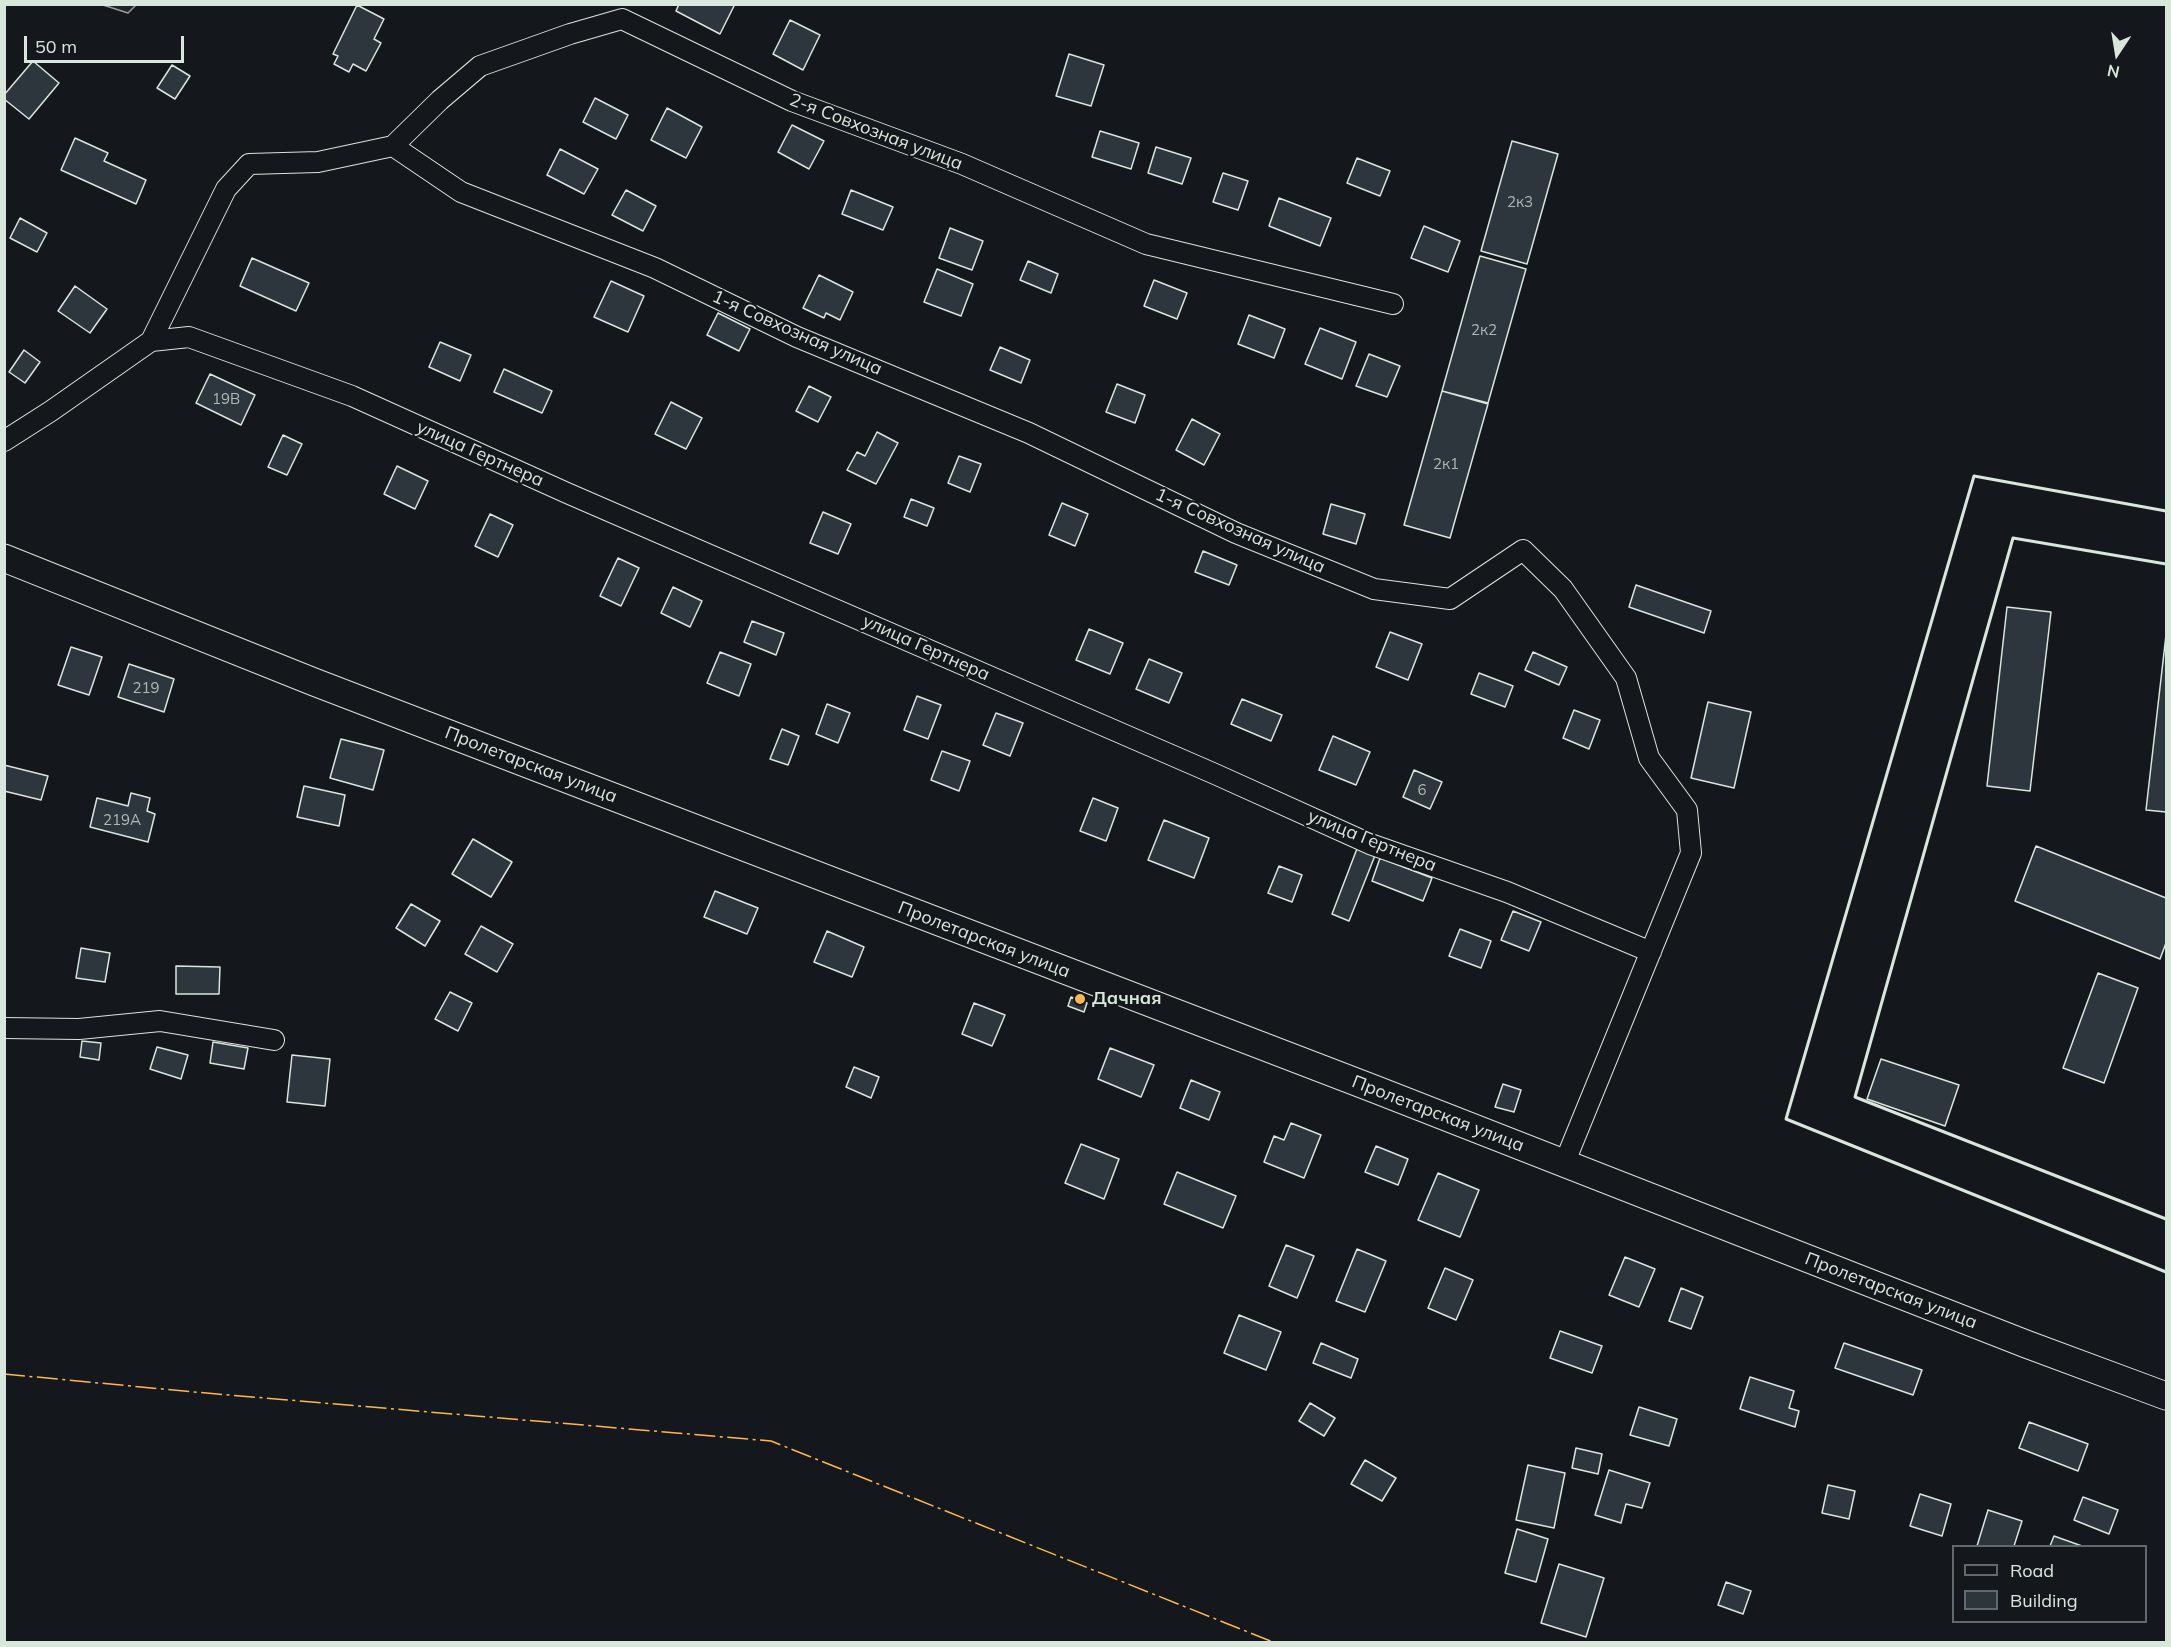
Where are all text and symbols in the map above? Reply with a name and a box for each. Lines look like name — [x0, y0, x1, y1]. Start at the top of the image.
scale bar — [27, 24, 188, 62]
north arrow — [2087, 24, 2147, 84]
text: 50 m — [35, 35, 77, 58]
text: N — [2105, 61, 2121, 83]
street label: 2-я Совхозная улица — [786, 89, 966, 175]
house number: 2к3 — [1507, 193, 1533, 211]
street label: 1-я Совхозная улица — [709, 286, 885, 380]
house number: 2к2 — [1471, 321, 1497, 339]
house number: 19В — [212, 390, 240, 408]
street label: улица Гертнера — [413, 416, 547, 492]
house number: 2к1 — [1433, 455, 1459, 473]
street label: 1-я Совхозная улица — [1152, 484, 1328, 578]
street label: улица Гертнера — [859, 610, 993, 686]
house number: 219 — [133, 679, 159, 697]
street label: Пролетарская улица — [442, 722, 620, 808]
house number: 6 — [1418, 781, 1426, 799]
street label: улица Гертнера — [1305, 805, 1439, 877]
house number: 219А — [103, 811, 141, 829]
street label: Пролетарская улица — [895, 897, 1073, 983]
place label: Дачная — [1092, 988, 1162, 1010]
marker: Дачная — [1073, 992, 1087, 1006]
street label: Пролетарская улица — [1349, 1071, 1527, 1157]
street label: Пролетарская улица — [1802, 1248, 1980, 1334]
legend — [1952, 1545, 2147, 1623]
text: Road — [2010, 1559, 2054, 1582]
text: Building — [2010, 1589, 2078, 1612]

